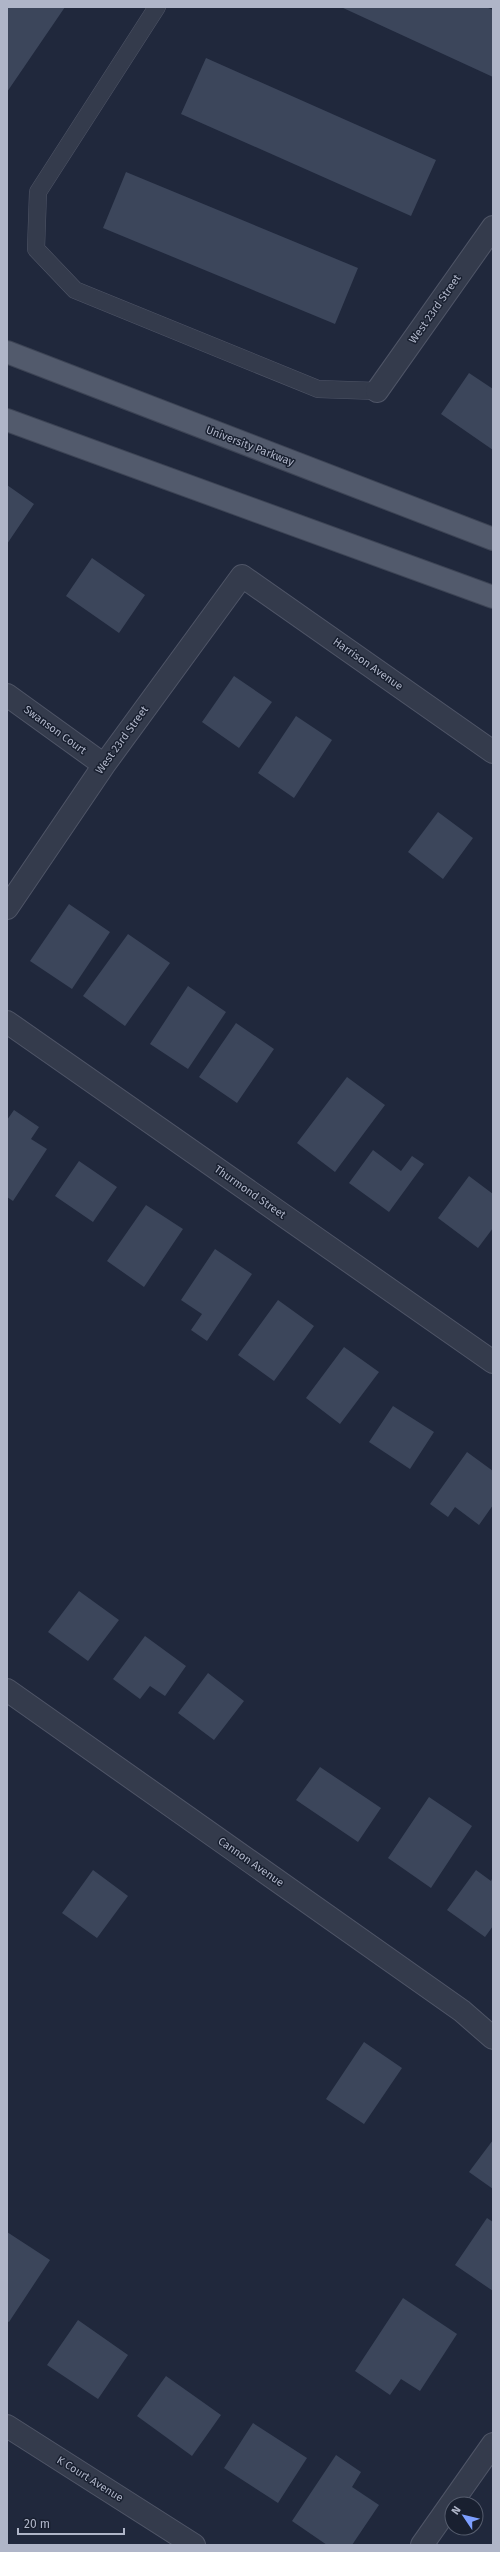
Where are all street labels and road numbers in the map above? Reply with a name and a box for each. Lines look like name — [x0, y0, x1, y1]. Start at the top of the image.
street label: West 23rd Street — [406, 272, 464, 346]
street label: University Parkway — [204, 423, 296, 469]
street label: Harrison Avenue — [330, 635, 406, 693]
street label: Swanson Court — [21, 703, 89, 757]
street label: West 23rd Street — [93, 703, 151, 777]
street label: Thurmond Street — [212, 1162, 288, 1222]
street label: Cannon Avenue — [216, 1835, 286, 1889]
street label: K Court Avenue — [54, 2453, 126, 2505]

